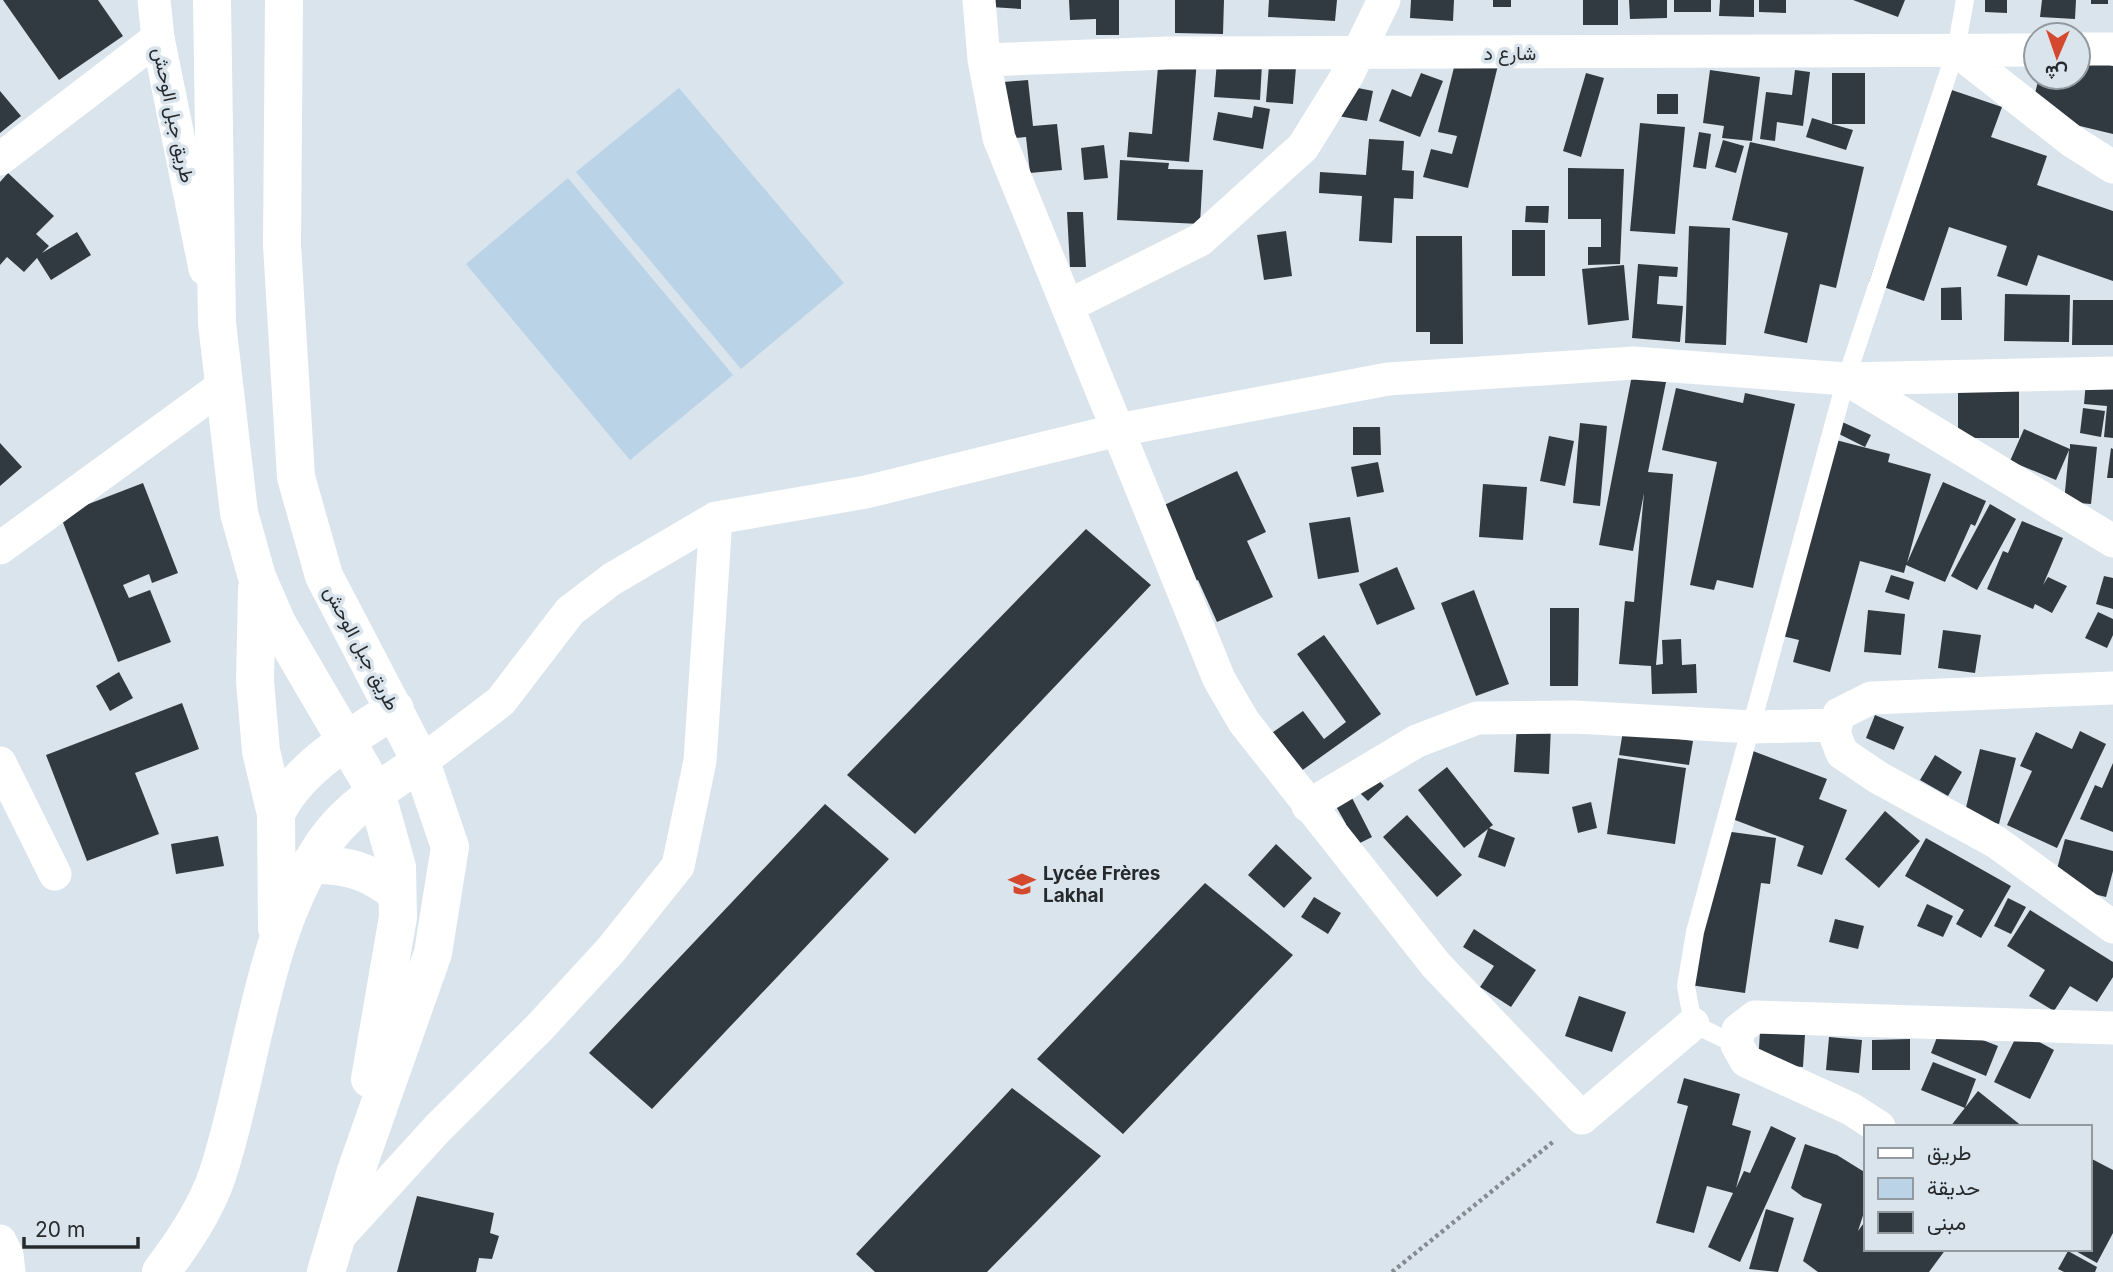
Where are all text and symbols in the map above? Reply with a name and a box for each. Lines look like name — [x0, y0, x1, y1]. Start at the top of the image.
north arrow — [2022, 21, 2092, 91]
street label: شارع د — [1484, 42, 1536, 66]
street label: طريق جبل الوحش — [148, 45, 199, 185]
text: ش — [2044, 61, 2068, 84]
street label: طريق جبل الوحش — [319, 582, 404, 714]
place label: Lycée Frères Lakhal — [1043, 862, 1160, 907]
school or university icon: Lycée Frères Lakhal — [1007, 869, 1037, 899]
legend — [1864, 1125, 2092, 1251]
text: طريق — [1927, 1140, 1972, 1166]
text: حديقة — [1927, 1175, 1980, 1200]
scale bar — [24, 1206, 138, 1250]
text: مبنى — [1927, 1210, 1966, 1235]
text: 20 m — [35, 1217, 85, 1242]

